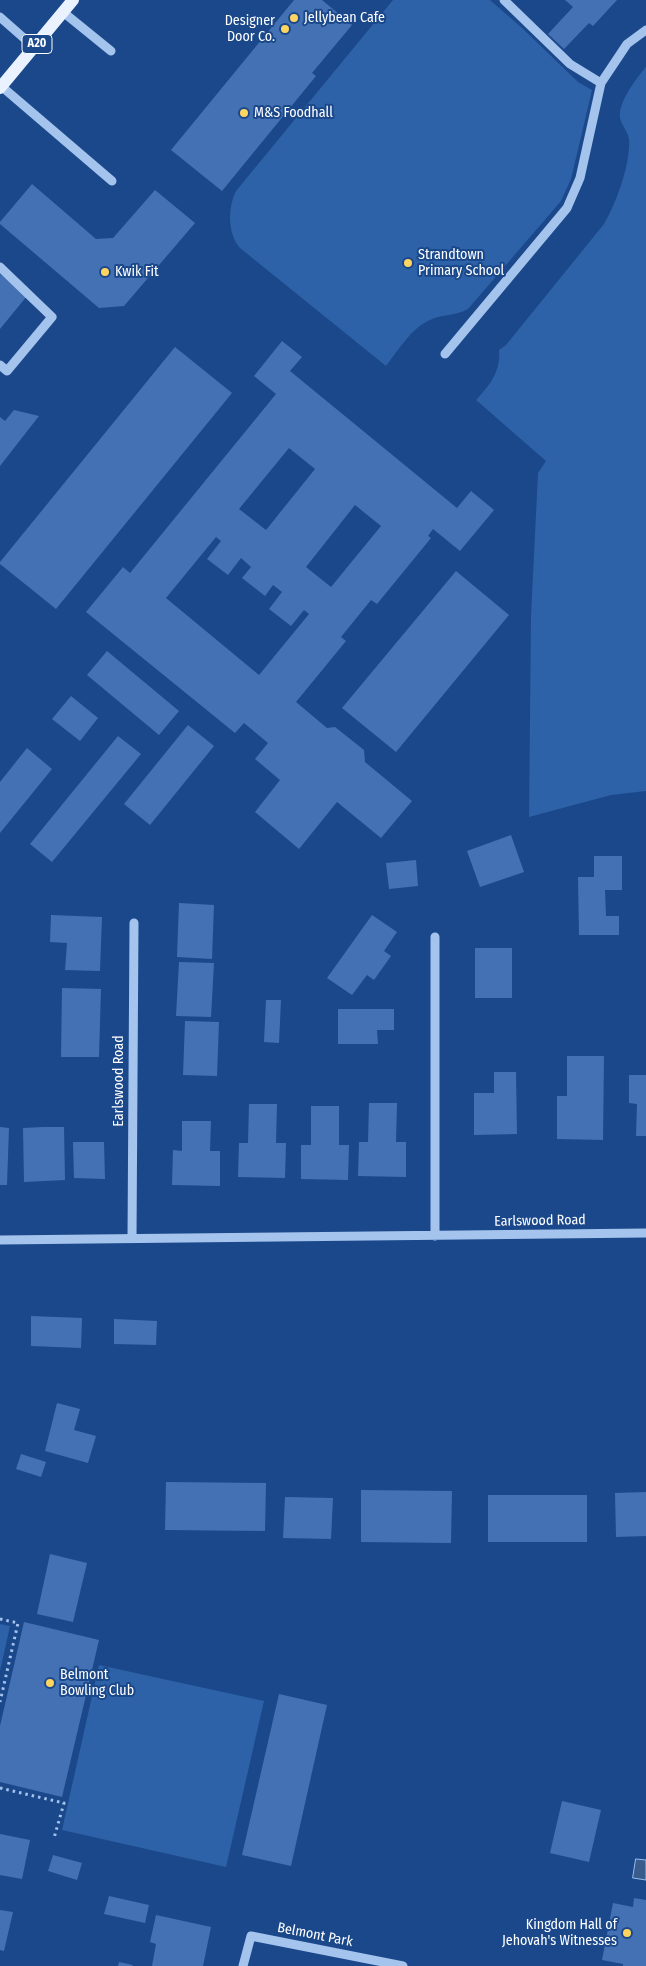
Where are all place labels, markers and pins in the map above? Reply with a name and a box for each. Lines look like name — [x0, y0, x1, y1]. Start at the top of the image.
place label: Jellybean Cafe — [304, 10, 385, 26]
marker: Jellybean Cafe — [288, 12, 300, 24]
place label: Designer Door Co. — [225, 13, 275, 46]
marker: Designer Door Co. — [279, 23, 291, 35]
place label: M&S Foodhall — [254, 105, 333, 121]
marker: M&S Foodhall — [238, 107, 250, 119]
place label: Strandtown Primary School — [418, 247, 504, 280]
marker: Strandtown Primary School — [402, 257, 414, 269]
place label: Kwik Fit — [115, 264, 159, 280]
marker: Kwik Fit — [99, 266, 111, 278]
place label: Belmont Bowling Club — [60, 1667, 134, 1700]
marker: Belmont Bowling Club — [44, 1677, 56, 1689]
place label: Kingdom Hall of Jehovah's Witnesses — [502, 1917, 617, 1950]
marker: Kingdom Hall of Jehovah's Witnesses — [621, 1927, 633, 1939]

